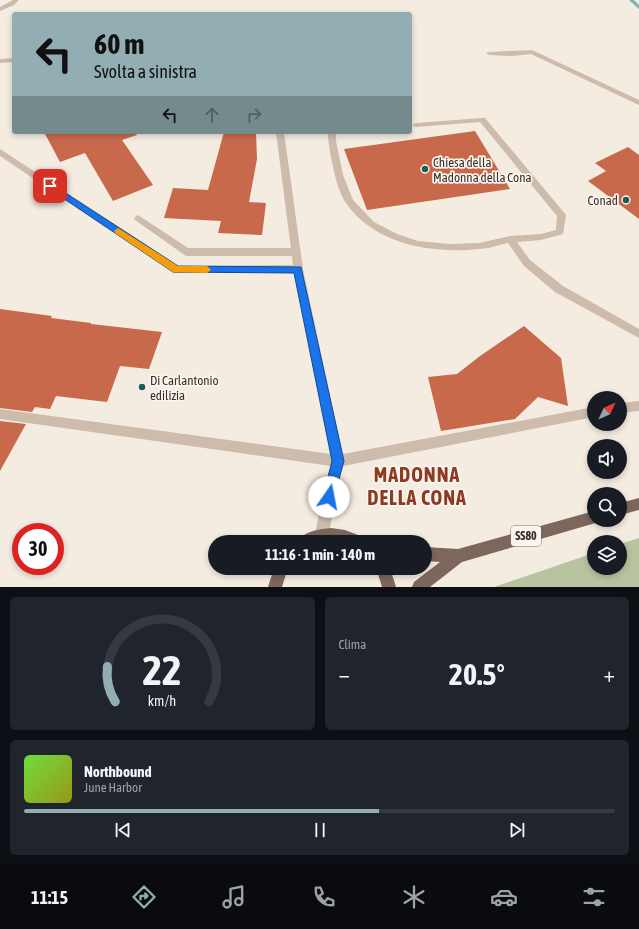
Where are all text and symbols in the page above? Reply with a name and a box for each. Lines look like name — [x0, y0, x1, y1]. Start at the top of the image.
icon: left — [28, 28, 80, 80]
text: 60 m — [94, 28, 144, 60]
text: Svolta a sinistra — [94, 61, 197, 82]
icon: left — [159, 104, 181, 126]
icon: ahead — [201, 104, 223, 126]
icon: right — [243, 104, 265, 126]
place label: Chiesa della Madonna della Cona — [433, 155, 532, 185]
marker: Chiesa della Madonna della Cona — [420, 164, 430, 174]
pin — [33, 169, 67, 203]
icon: arrive — [39, 175, 61, 197]
place label: Conad — [588, 193, 618, 208]
marker: Conad — [621, 195, 631, 205]
place label: Di Carlantonio edilizia — [150, 373, 219, 403]
marker: Di Carlantonio edilizia — [137, 382, 147, 392]
north arrow — [587, 391, 627, 431]
map controls — [587, 391, 627, 575]
button: sound — [587, 439, 627, 479]
district label: MADONNA DELLA CONA — [367, 463, 467, 509]
position arrow — [308, 476, 350, 518]
button: search — [587, 487, 627, 527]
speed limit sign: 30 — [12, 523, 64, 575]
road number: SS80 — [511, 526, 541, 546]
button: layers — [587, 535, 627, 575]
text: 11:16 · 1 min · 140 m — [265, 546, 375, 563]
text: Clima — [339, 637, 366, 652]
text: 22 — [143, 645, 182, 693]
text: 20.5° — [449, 657, 505, 691]
text: − — [339, 661, 350, 687]
text: + — [604, 661, 615, 687]
text: km/h — [148, 692, 176, 708]
text: Northbound — [84, 763, 152, 780]
text: June Harbor — [84, 780, 142, 795]
icon: previous — [112, 819, 134, 841]
icon: pause — [309, 819, 331, 841]
icon: next — [506, 819, 528, 841]
icon: directions — [130, 883, 158, 911]
icon: music — [220, 883, 248, 911]
icon: phone — [310, 883, 338, 911]
icon: climate — [400, 883, 428, 911]
icon: car — [490, 883, 518, 911]
icon: filters — [580, 883, 608, 911]
text: 11:15 — [31, 887, 68, 908]

